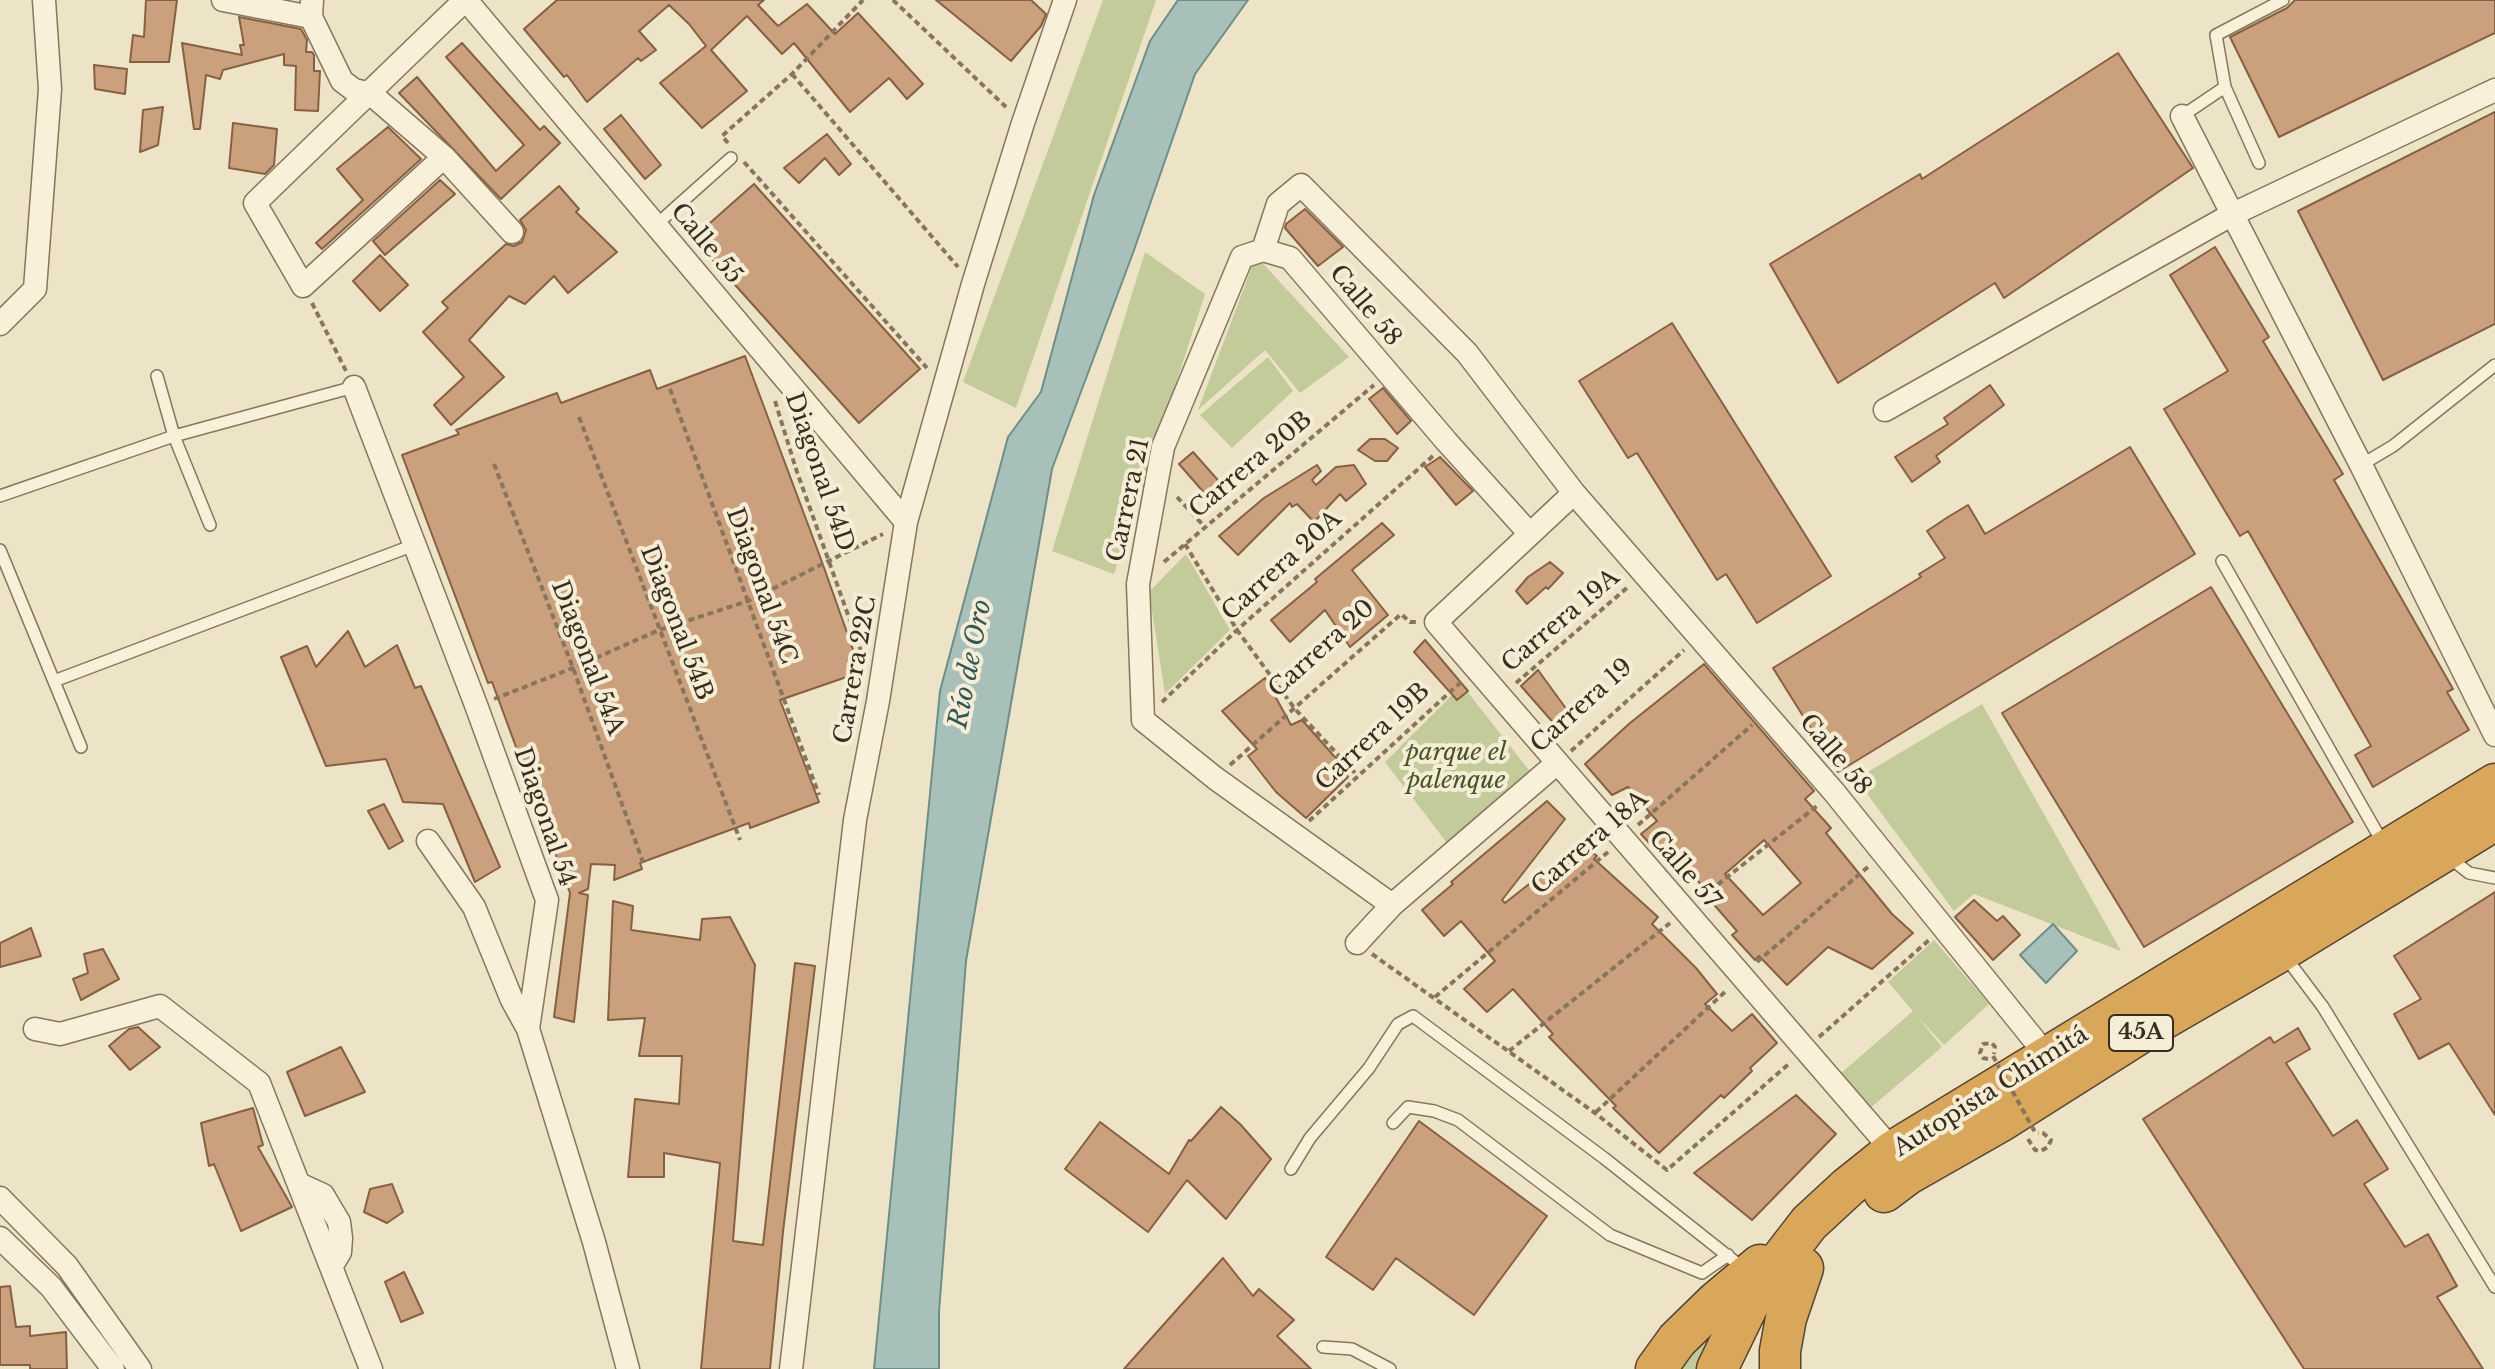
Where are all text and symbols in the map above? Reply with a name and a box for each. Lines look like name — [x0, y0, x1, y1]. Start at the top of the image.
street label: Calle 55 — [664, 198, 748, 290]
street label: Calle 58 — [1323, 260, 1407, 352]
street label: Diagonal 54D — [778, 389, 860, 555]
street label: Carrera 20B — [1184, 405, 1318, 525]
street label: Carrera 21 — [1102, 435, 1156, 565]
street label: Diagonal 54C — [719, 504, 803, 668]
street label: Carrera 20A — [1216, 505, 1348, 627]
street label: Diagonal 54B — [633, 542, 719, 704]
street label: Carrera 19A — [1496, 563, 1626, 679]
street label: Diagonal 54A — [544, 577, 630, 739]
street label: Carrera 22C — [829, 594, 883, 746]
street label: Carrera 20 — [1263, 594, 1381, 704]
water label: Río de Oro — [943, 597, 999, 731]
street label: Carrera 19 — [1525, 653, 1639, 759]
street label: Carrera 19B — [1310, 677, 1436, 797]
street label: Calle 58 — [1793, 709, 1877, 801]
park label: parque el palenque — [1405, 739, 1507, 795]
street label: Diagonal 54 — [507, 744, 581, 890]
street label: Carrera 18A — [1526, 785, 1654, 901]
street label: Calle 57 — [1642, 825, 1726, 915]
road number: 45A — [2109, 1015, 2173, 1051]
street label: Autopista Chimitá — [1888, 1020, 2094, 1164]

